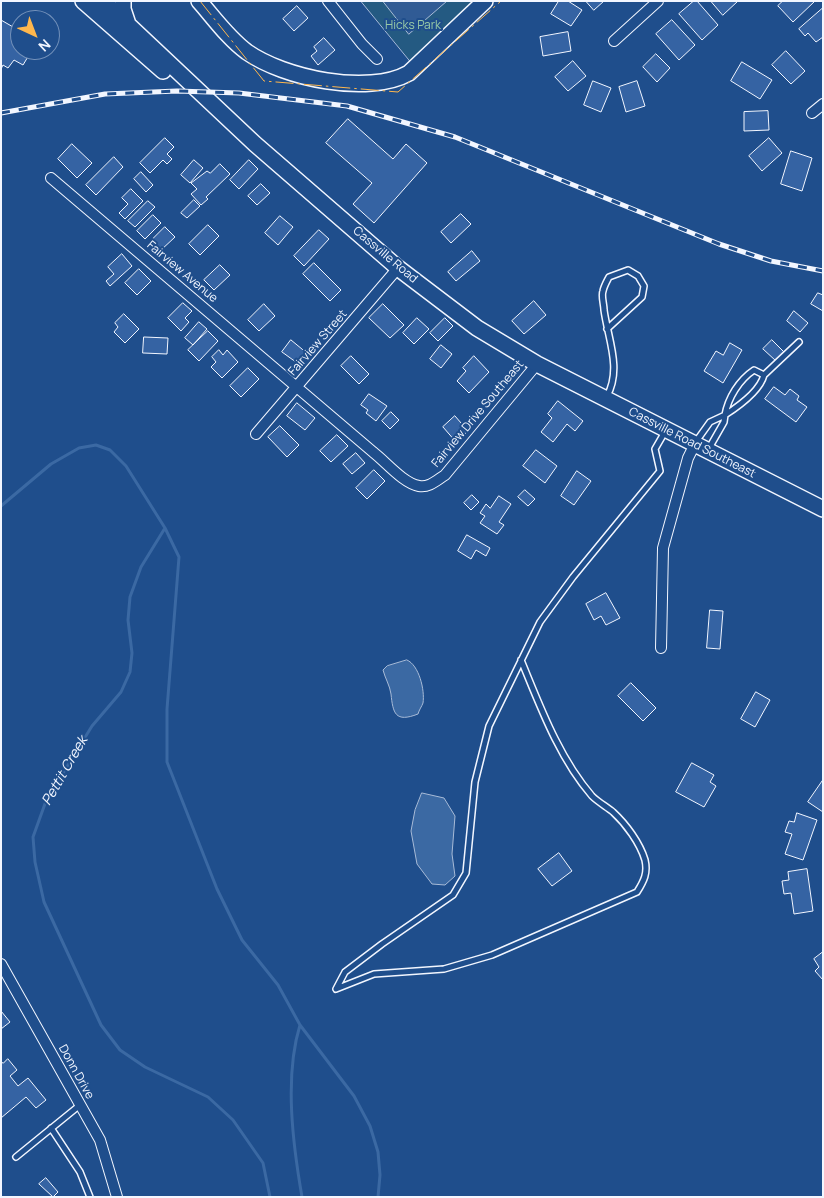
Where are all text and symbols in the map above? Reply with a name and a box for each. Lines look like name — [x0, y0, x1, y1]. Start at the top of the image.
north arrow — [10, 10, 60, 60]
park label: Hicks Park — [385, 19, 441, 33]
text: N — [35, 35, 55, 56]
street label: Cassville Road — [350, 224, 420, 286]
street label: Fairview Avenue — [144, 238, 220, 306]
street label: Fairview Street — [286, 307, 350, 379]
street label: Fairview Drive Southeast — [429, 357, 527, 471]
street label: Cassville Road Southeast — [626, 405, 758, 481]
water label: Pettit Creek — [39, 734, 91, 808]
street label: Donn Drive — [55, 1042, 97, 1102]

